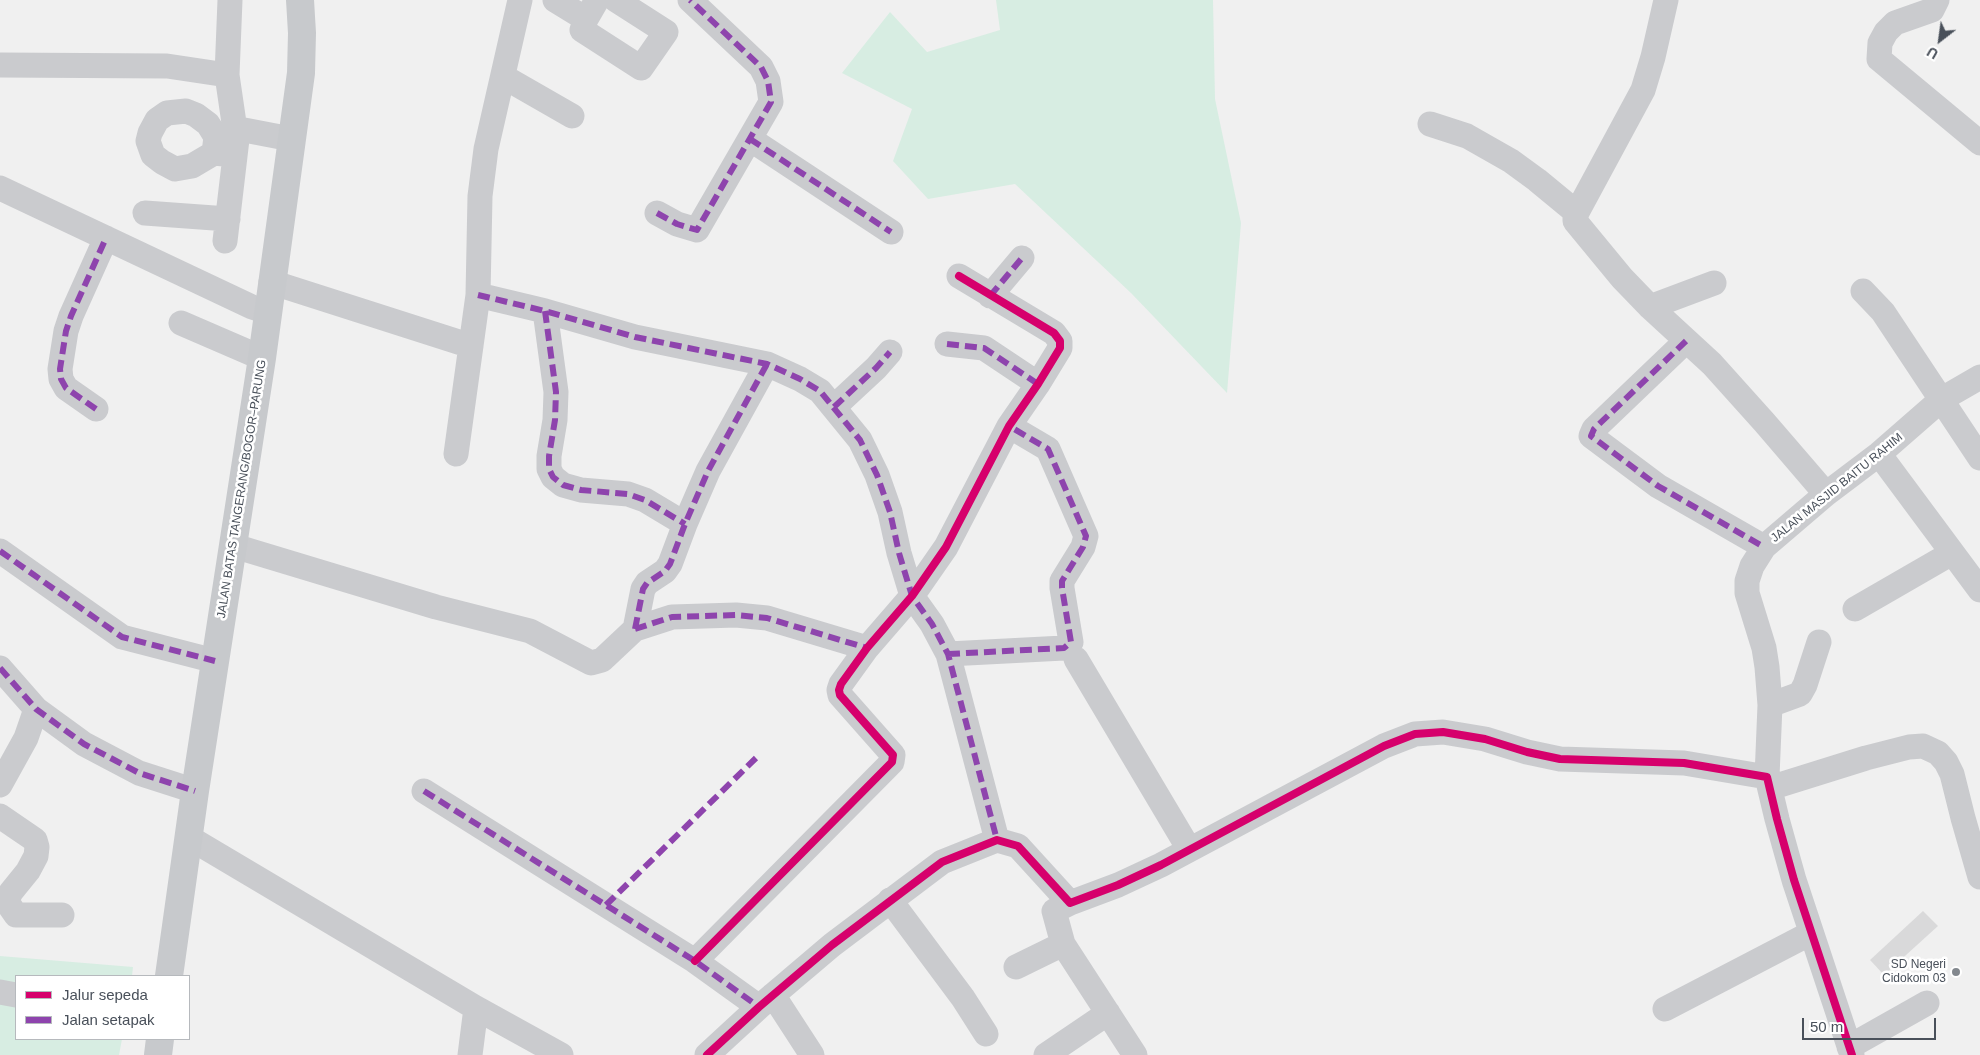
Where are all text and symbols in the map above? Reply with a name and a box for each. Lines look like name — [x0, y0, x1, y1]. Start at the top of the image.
north arrow — [1915, 15, 1965, 65]
text: U — [1924, 44, 1941, 62]
street label: JALAN BATAS TANGERANG/BOGOR–PARUNG — [214, 359, 270, 619]
street label: JALAN MASJID BAITU RAHIM — [1768, 430, 1906, 546]
place label: SD Negeri Cidokom 03 — [1882, 958, 1946, 986]
marker: SD Negeri Cidokom 03 — [1950, 966, 1962, 978]
legend — [15, 975, 190, 1040]
text: Jalur sepeda — [62, 986, 148, 1003]
scale bar — [1805, 1008, 1939, 1040]
text: Jalan setapak — [62, 1011, 155, 1028]
text: 50 m — [1810, 1018, 1843, 1035]

